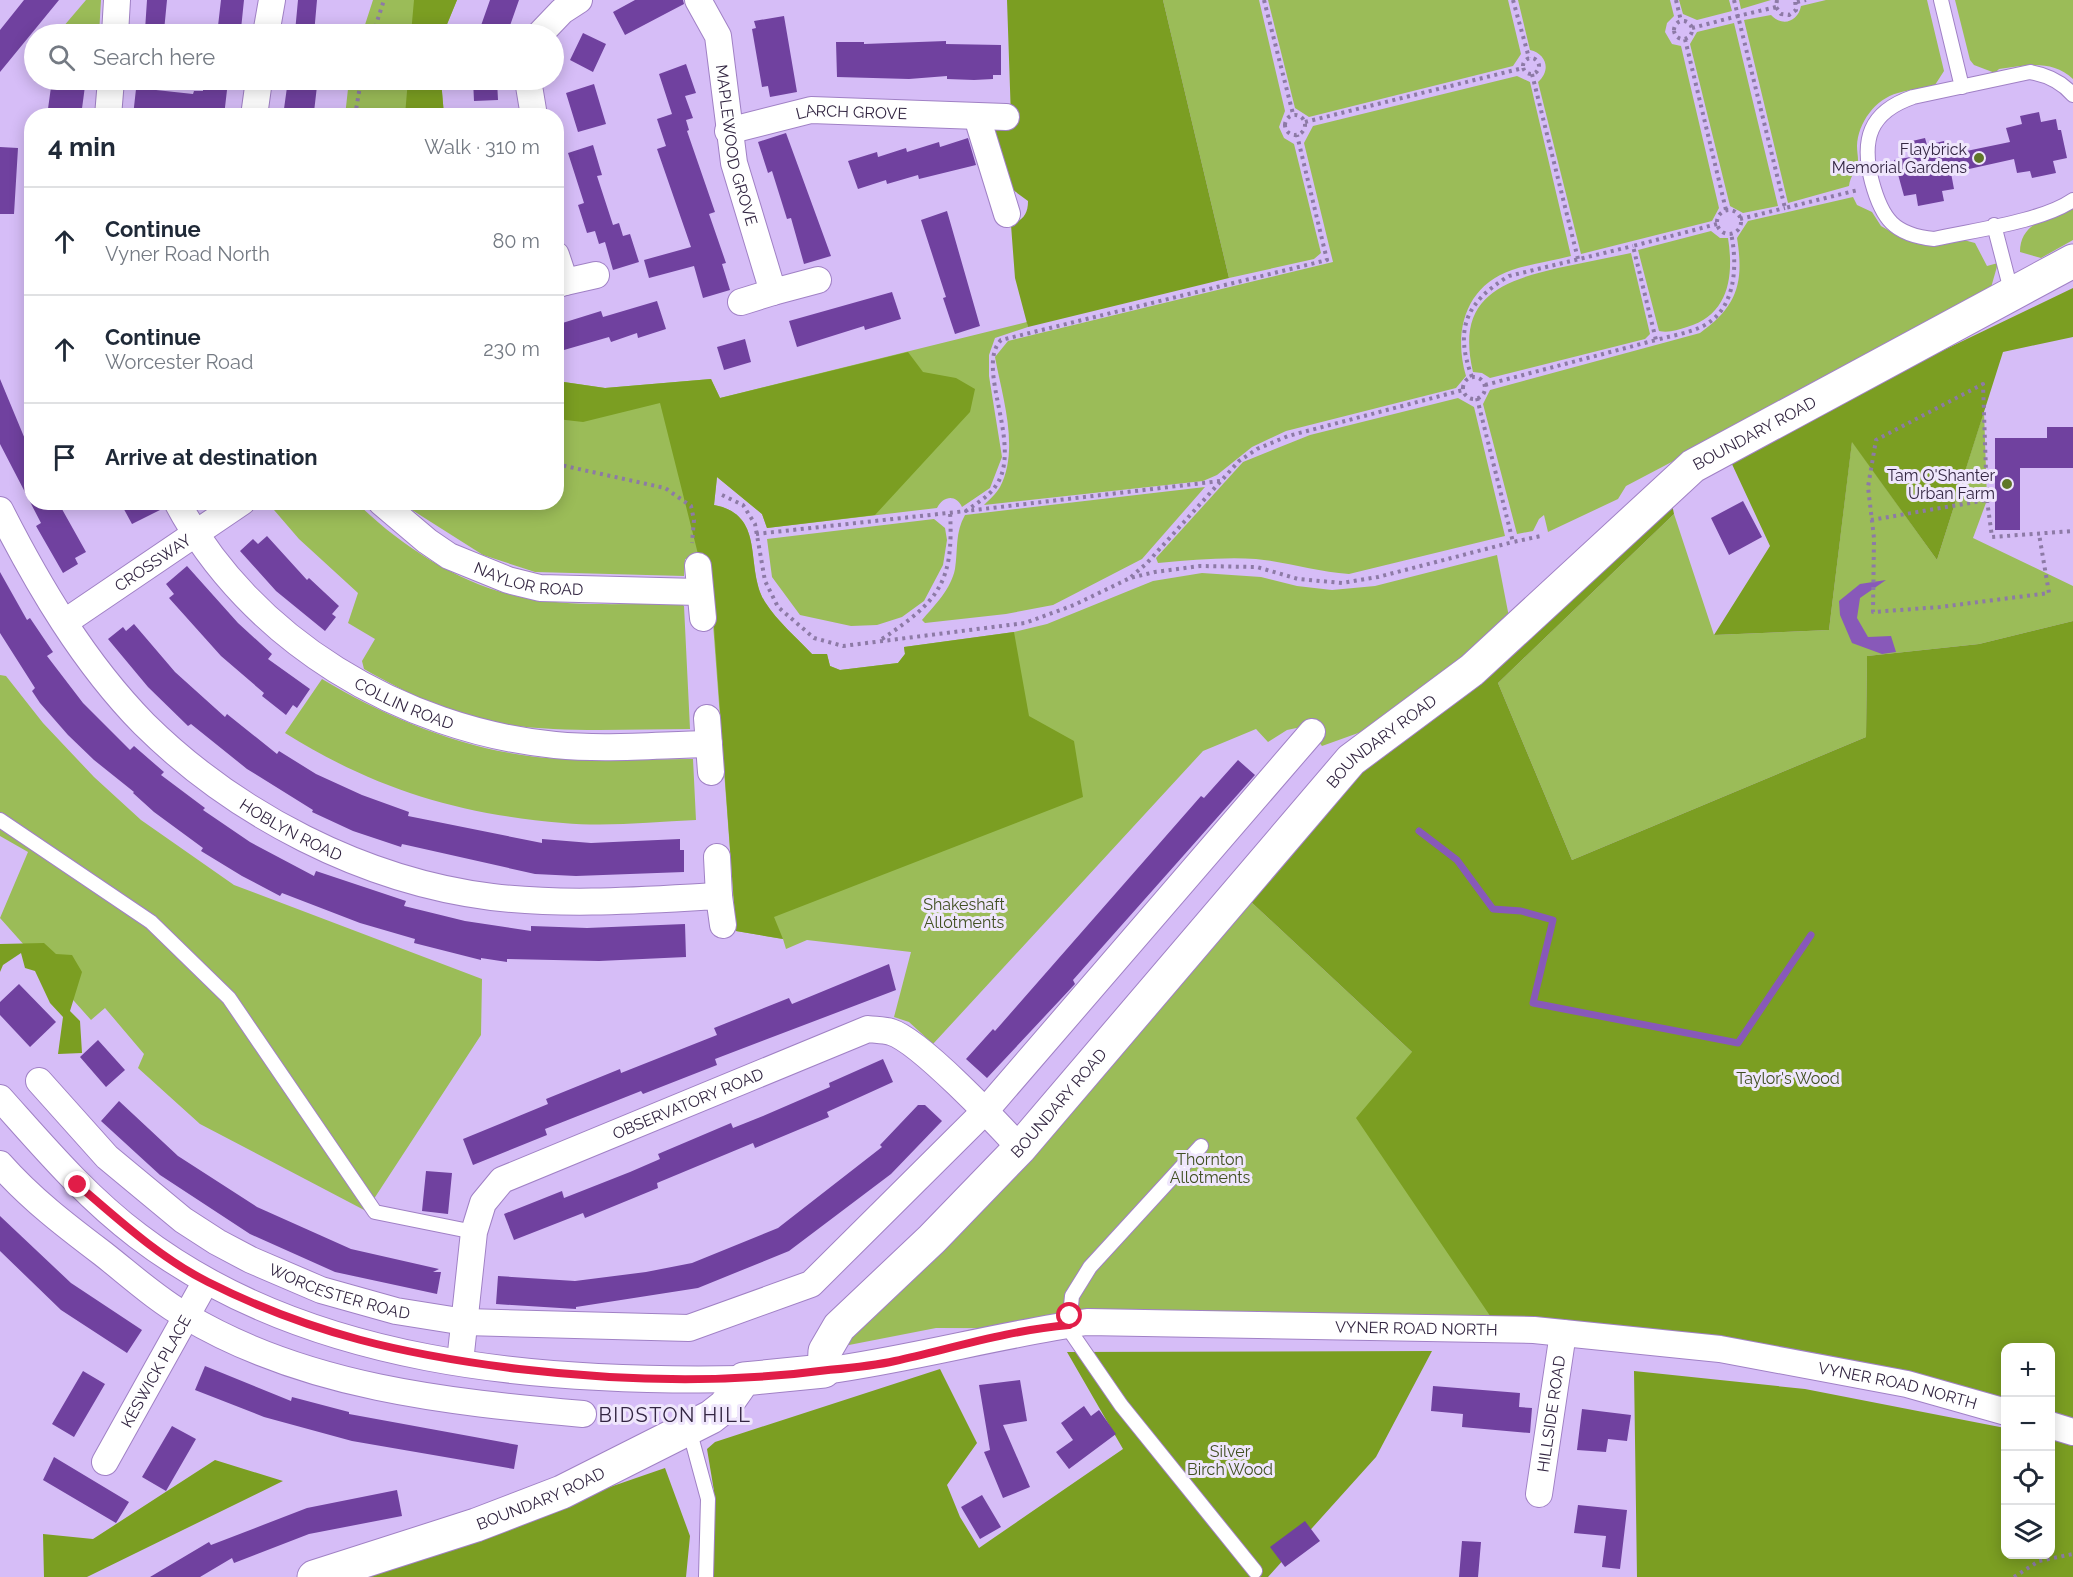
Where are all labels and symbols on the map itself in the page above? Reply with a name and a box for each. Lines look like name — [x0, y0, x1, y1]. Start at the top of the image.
street label: MAPLEWOOD GROVE — [712, 63, 762, 228]
street label: LARCH GROVE — [794, 100, 908, 123]
place label: Flaybrick Memorial Gardens — [1832, 140, 1968, 177]
marker: Flaybrick Memorial Gardens — [1972, 151, 1986, 165]
street label: BOUNDARY ROAD — [1689, 392, 1819, 474]
place label: Tam O'Shanter Urban Farm — [1887, 466, 1995, 503]
marker: Tam O'Shanter Urban Farm — [2000, 477, 2014, 491]
street label: CROSSWAY — [111, 530, 195, 595]
street label: NAYLOR ROAD — [471, 558, 584, 599]
street label: COLLIN ROAD — [351, 673, 456, 733]
street label: BOUNDARY ROAD — [1322, 690, 1440, 792]
street label: HOBLYN ROAD — [236, 794, 345, 864]
park label: Shakeshaft Allotments — [923, 895, 1005, 932]
street label: BOUNDARY ROAD — [1007, 1045, 1110, 1161]
street label: OBSERVATORY ROAD — [610, 1064, 766, 1143]
park label: Taylor's Wood — [1736, 1069, 1840, 1088]
park label: Thornton Allotments — [1170, 1150, 1251, 1187]
route end — [64, 1171, 90, 1197]
street label: WORCESTER ROAD — [266, 1259, 411, 1323]
route start — [1056, 1302, 1082, 1328]
street label: KESWICK PLACE — [117, 1311, 195, 1431]
street label: VYNER ROAD NORTH — [1335, 1317, 1498, 1339]
street label: HILLSIDE ROAD — [1533, 1354, 1569, 1474]
street label: VYNER ROAD NORTH — [1817, 1358, 1979, 1413]
district label: BIDSTON HILL — [599, 1403, 752, 1427]
park label: Silver Birch Wood — [1187, 1442, 1273, 1479]
street label: BOUNDARY ROAD — [474, 1463, 608, 1533]

